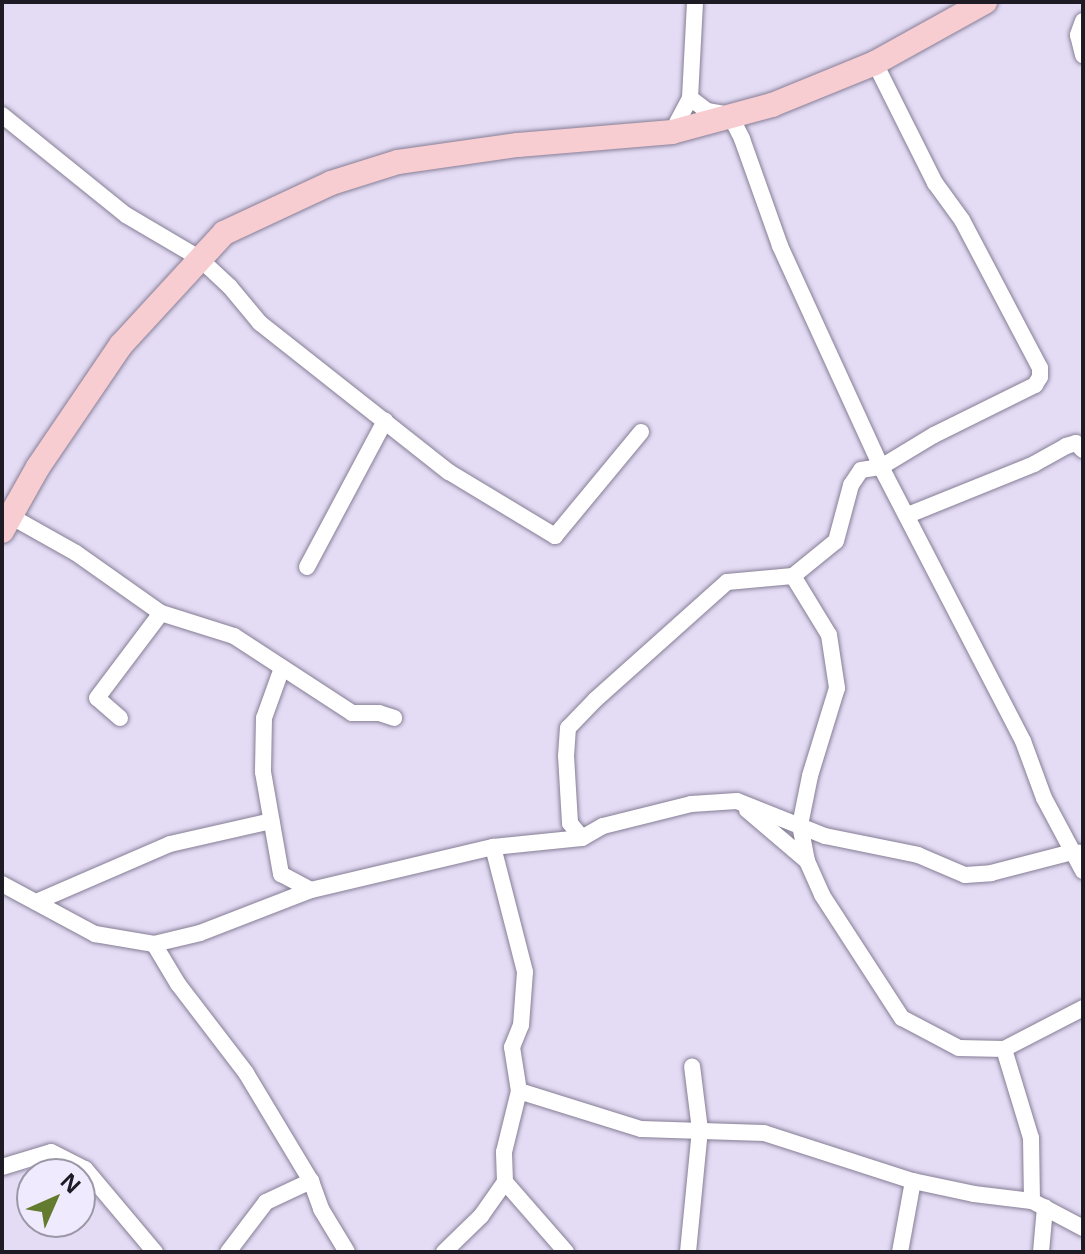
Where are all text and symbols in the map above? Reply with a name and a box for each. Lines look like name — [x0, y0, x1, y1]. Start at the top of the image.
north arrow — [16, 1158, 96, 1238]
text: N — [55, 1166, 88, 1199]

